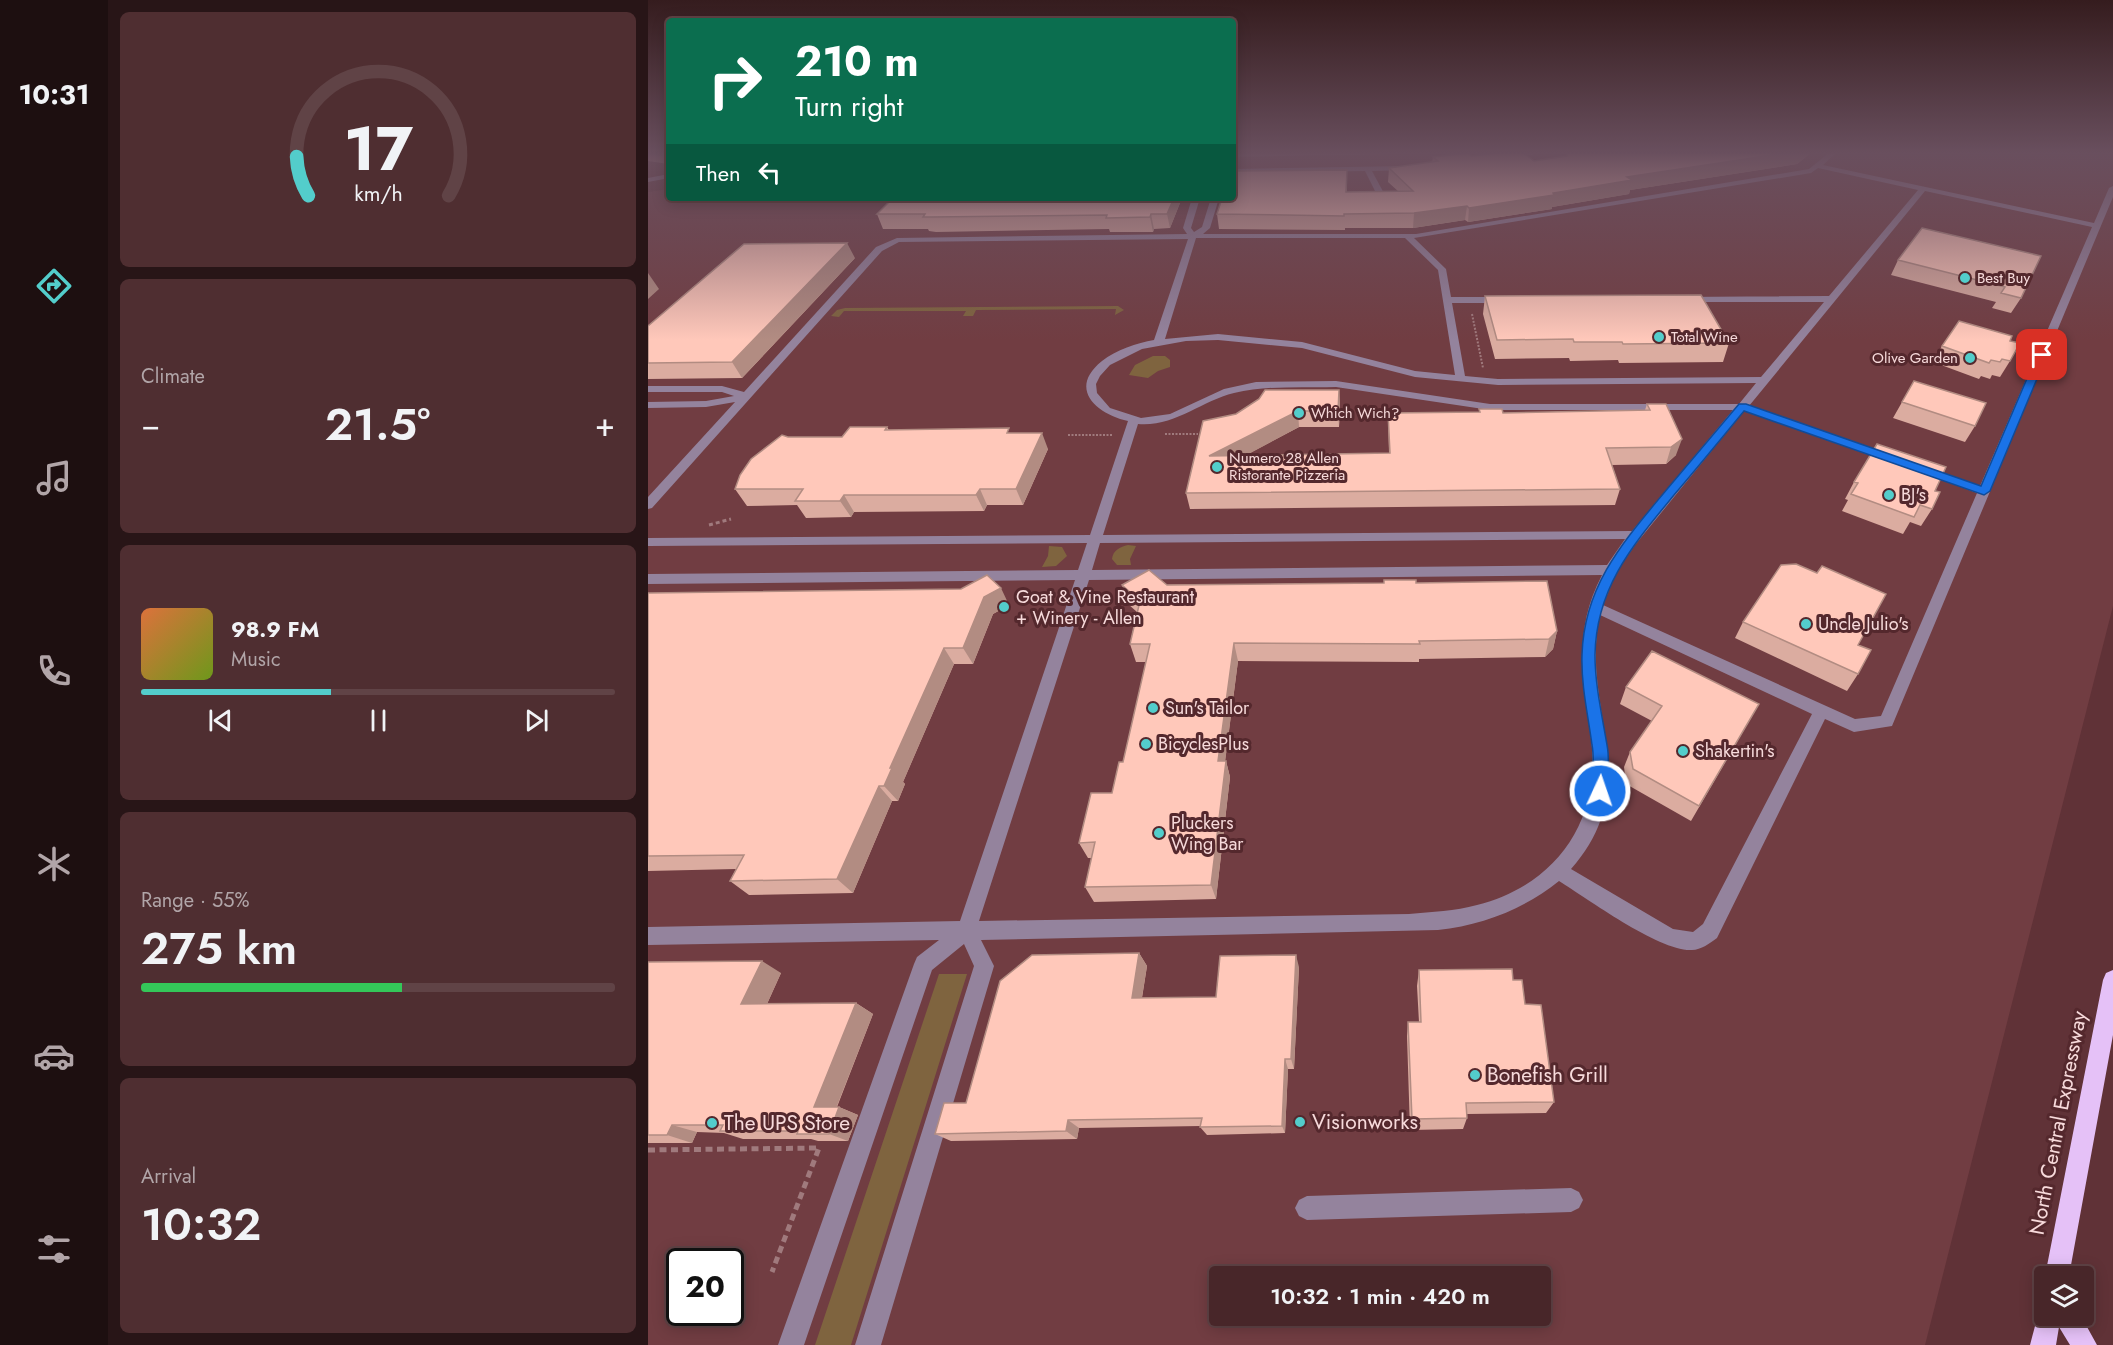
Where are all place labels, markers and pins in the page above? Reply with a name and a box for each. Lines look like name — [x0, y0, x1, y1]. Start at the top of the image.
place label: Best Buy — [1977, 267, 2030, 289]
marker: Best Buy — [1958, 271, 1972, 285]
place label: Total Wine — [1671, 326, 1738, 348]
pin — [2016, 329, 2067, 380]
marker: Total Wine — [1652, 330, 1666, 344]
place label: Olive Garden — [1872, 347, 1958, 369]
marker: Olive Garden — [1963, 351, 1977, 365]
place label: Which Wich? — [1311, 402, 1399, 424]
marker: Which Wich? — [1292, 406, 1306, 420]
place label: Numero 28 Allen Ristorante Pizzeria — [1229, 447, 1345, 486]
marker: Numero 28 Allen Ristorante Pizzeria — [1210, 460, 1224, 474]
place label: BJ's — [1901, 482, 1926, 508]
marker: BJ's — [1882, 488, 1896, 502]
place label: Goat & Vine Restaurant + Winery - Allen — [1016, 584, 1195, 631]
marker: Goat & Vine Restaurant + Winery - Allen — [997, 600, 1011, 614]
place label: Uncle Julio's — [1818, 611, 1909, 637]
marker: Uncle Julio's — [1799, 617, 1813, 631]
place label: Sun's Tailor — [1165, 695, 1250, 721]
marker: Sun's Tailor — [1146, 701, 1160, 715]
place label: BicyclesPlus — [1158, 731, 1249, 757]
marker: BicyclesPlus — [1139, 737, 1153, 751]
place label: Shakertin's — [1695, 738, 1775, 764]
marker: Shakertin's — [1676, 744, 1690, 758]
place label: Pluckers Wing Bar — [1171, 810, 1244, 857]
marker: Pluckers Wing Bar — [1152, 826, 1166, 840]
place label: Bonefish Grill — [1487, 1060, 1608, 1090]
marker: Bonefish Grill — [1468, 1068, 1482, 1082]
place label: Visionworks — [1312, 1107, 1418, 1137]
place label: The UPS Store — [724, 1108, 850, 1138]
marker: Visionworks — [1293, 1115, 1307, 1129]
marker: The UPS Store — [705, 1116, 719, 1130]

